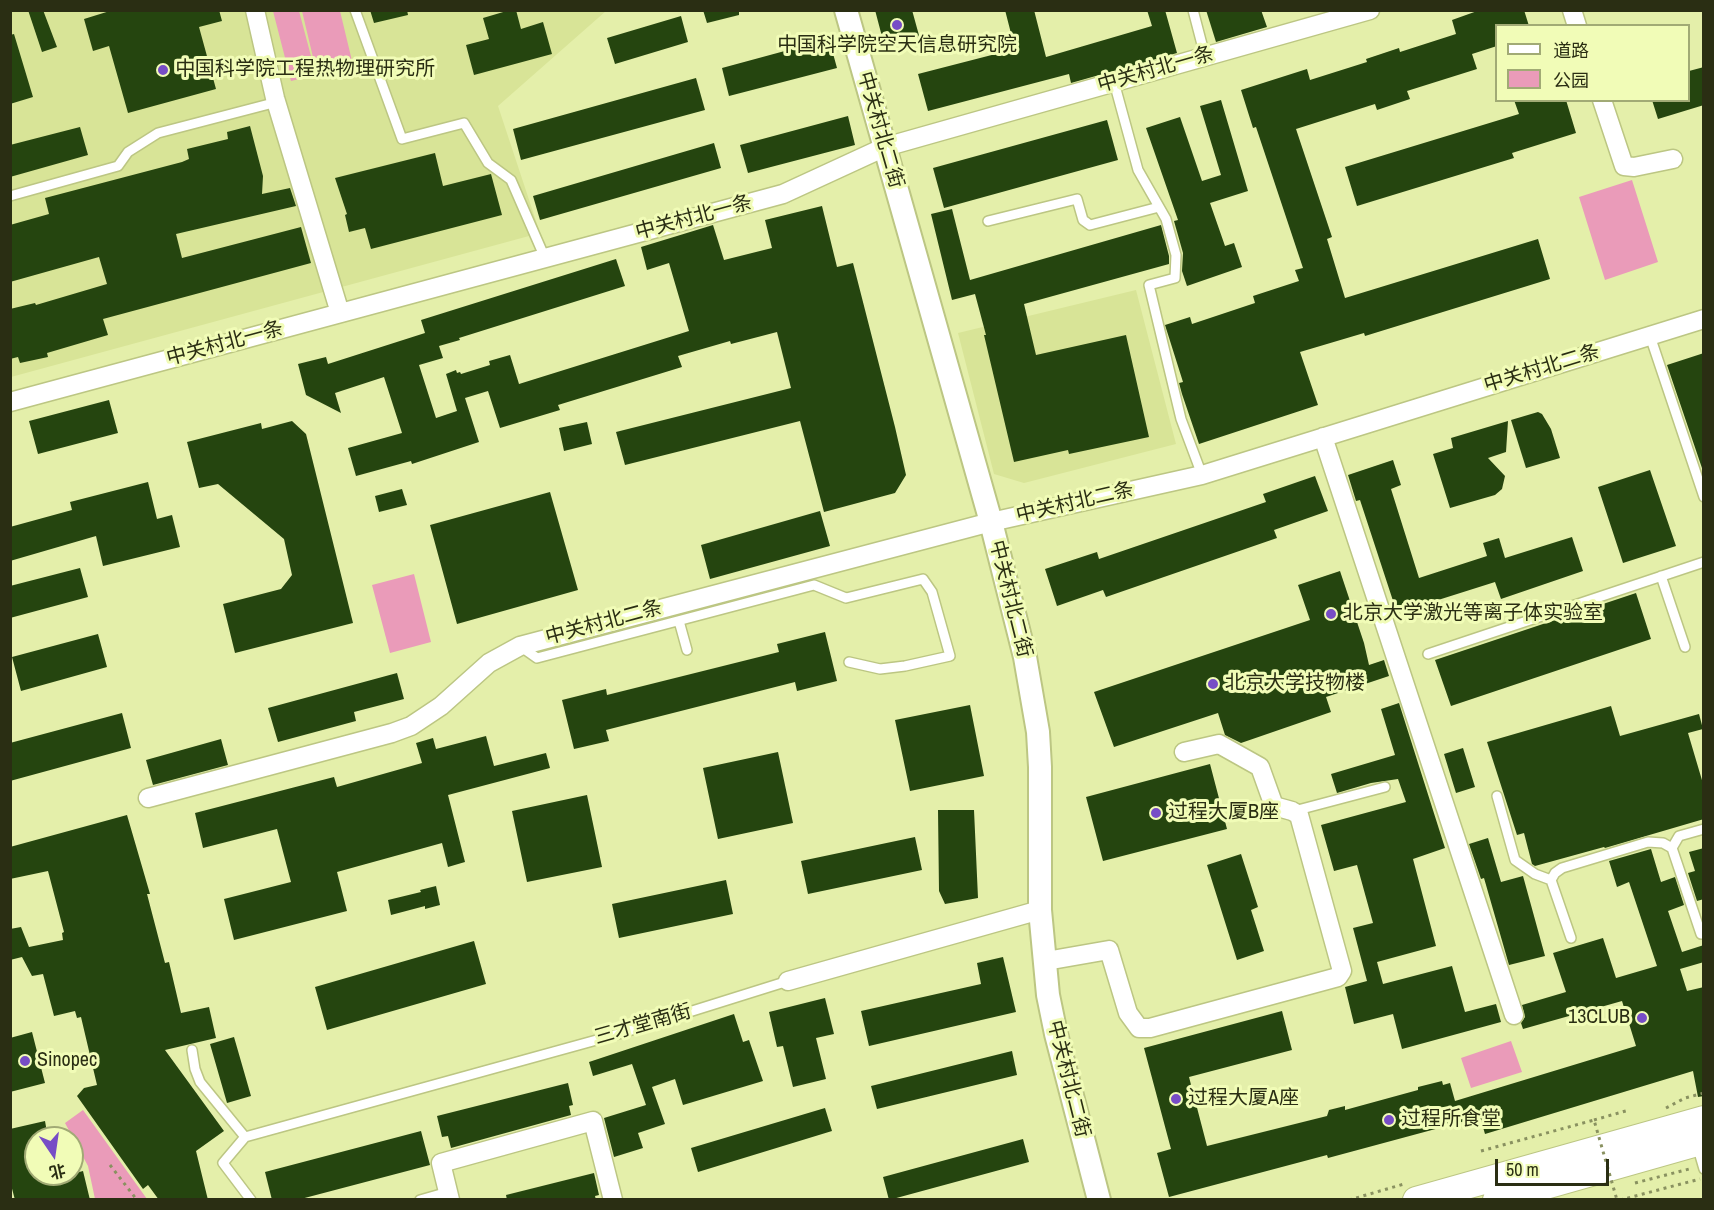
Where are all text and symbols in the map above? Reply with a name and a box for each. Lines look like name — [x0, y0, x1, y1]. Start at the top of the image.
marker: 中国科学院空天信息研究院 — [890, 18, 904, 32]
legend — [1495, 24, 1690, 102]
place label: 中国科学院空天信息研究院 — [777, 34, 1017, 58]
text: 道路 — [1553, 38, 1589, 63]
street label: 中关村北一条 — [1095, 42, 1217, 98]
place label: 中国科学院工程热物理研究所 — [175, 58, 435, 82]
marker: 中国科学院工程热物理研究所 — [156, 63, 170, 77]
text: 公园 — [1553, 68, 1589, 93]
street label: 中关村北二街 — [852, 69, 908, 191]
street label: 中关村北一条 — [633, 191, 755, 245]
street label: 中关村北一条 — [164, 317, 286, 371]
street label: 中关村北二条 — [1481, 340, 1603, 398]
street label: 中关村北二条 — [1014, 478, 1136, 528]
street label: 中关村北二街 — [984, 538, 1036, 660]
street label: 中关村北二条 — [543, 596, 665, 650]
place label: 北京大学激光等离子体实验室 — [1343, 602, 1603, 626]
marker: 北京大学激光等离子体实验室 — [1324, 607, 1338, 621]
place label: 北京大学技物楼 — [1225, 672, 1365, 696]
marker: 北京大学技物楼 — [1206, 677, 1220, 691]
place label: 过程大厦B座 — [1168, 801, 1279, 825]
marker: 过程大厦B座 — [1149, 806, 1163, 820]
street label: 三才堂南街 — [592, 1000, 694, 1050]
place label: 13CLUB — [1568, 1006, 1630, 1030]
marker: 13CLUB — [1635, 1011, 1649, 1025]
street label: 中关村北二街 — [1042, 1018, 1094, 1140]
place label: Sinopec — [37, 1049, 97, 1073]
marker: Sinopec — [18, 1054, 32, 1068]
place label: 过程大厦A座 — [1188, 1087, 1299, 1111]
marker: 过程大厦A座 — [1169, 1092, 1183, 1106]
place label: 过程所食堂 — [1401, 1108, 1501, 1132]
marker: 过程所食堂 — [1382, 1113, 1396, 1127]
north arrow — [24, 1126, 84, 1186]
scale bar — [1498, 1147, 1612, 1185]
text: 50 m — [1506, 1157, 1539, 1182]
text: 北 — [47, 1159, 68, 1184]

